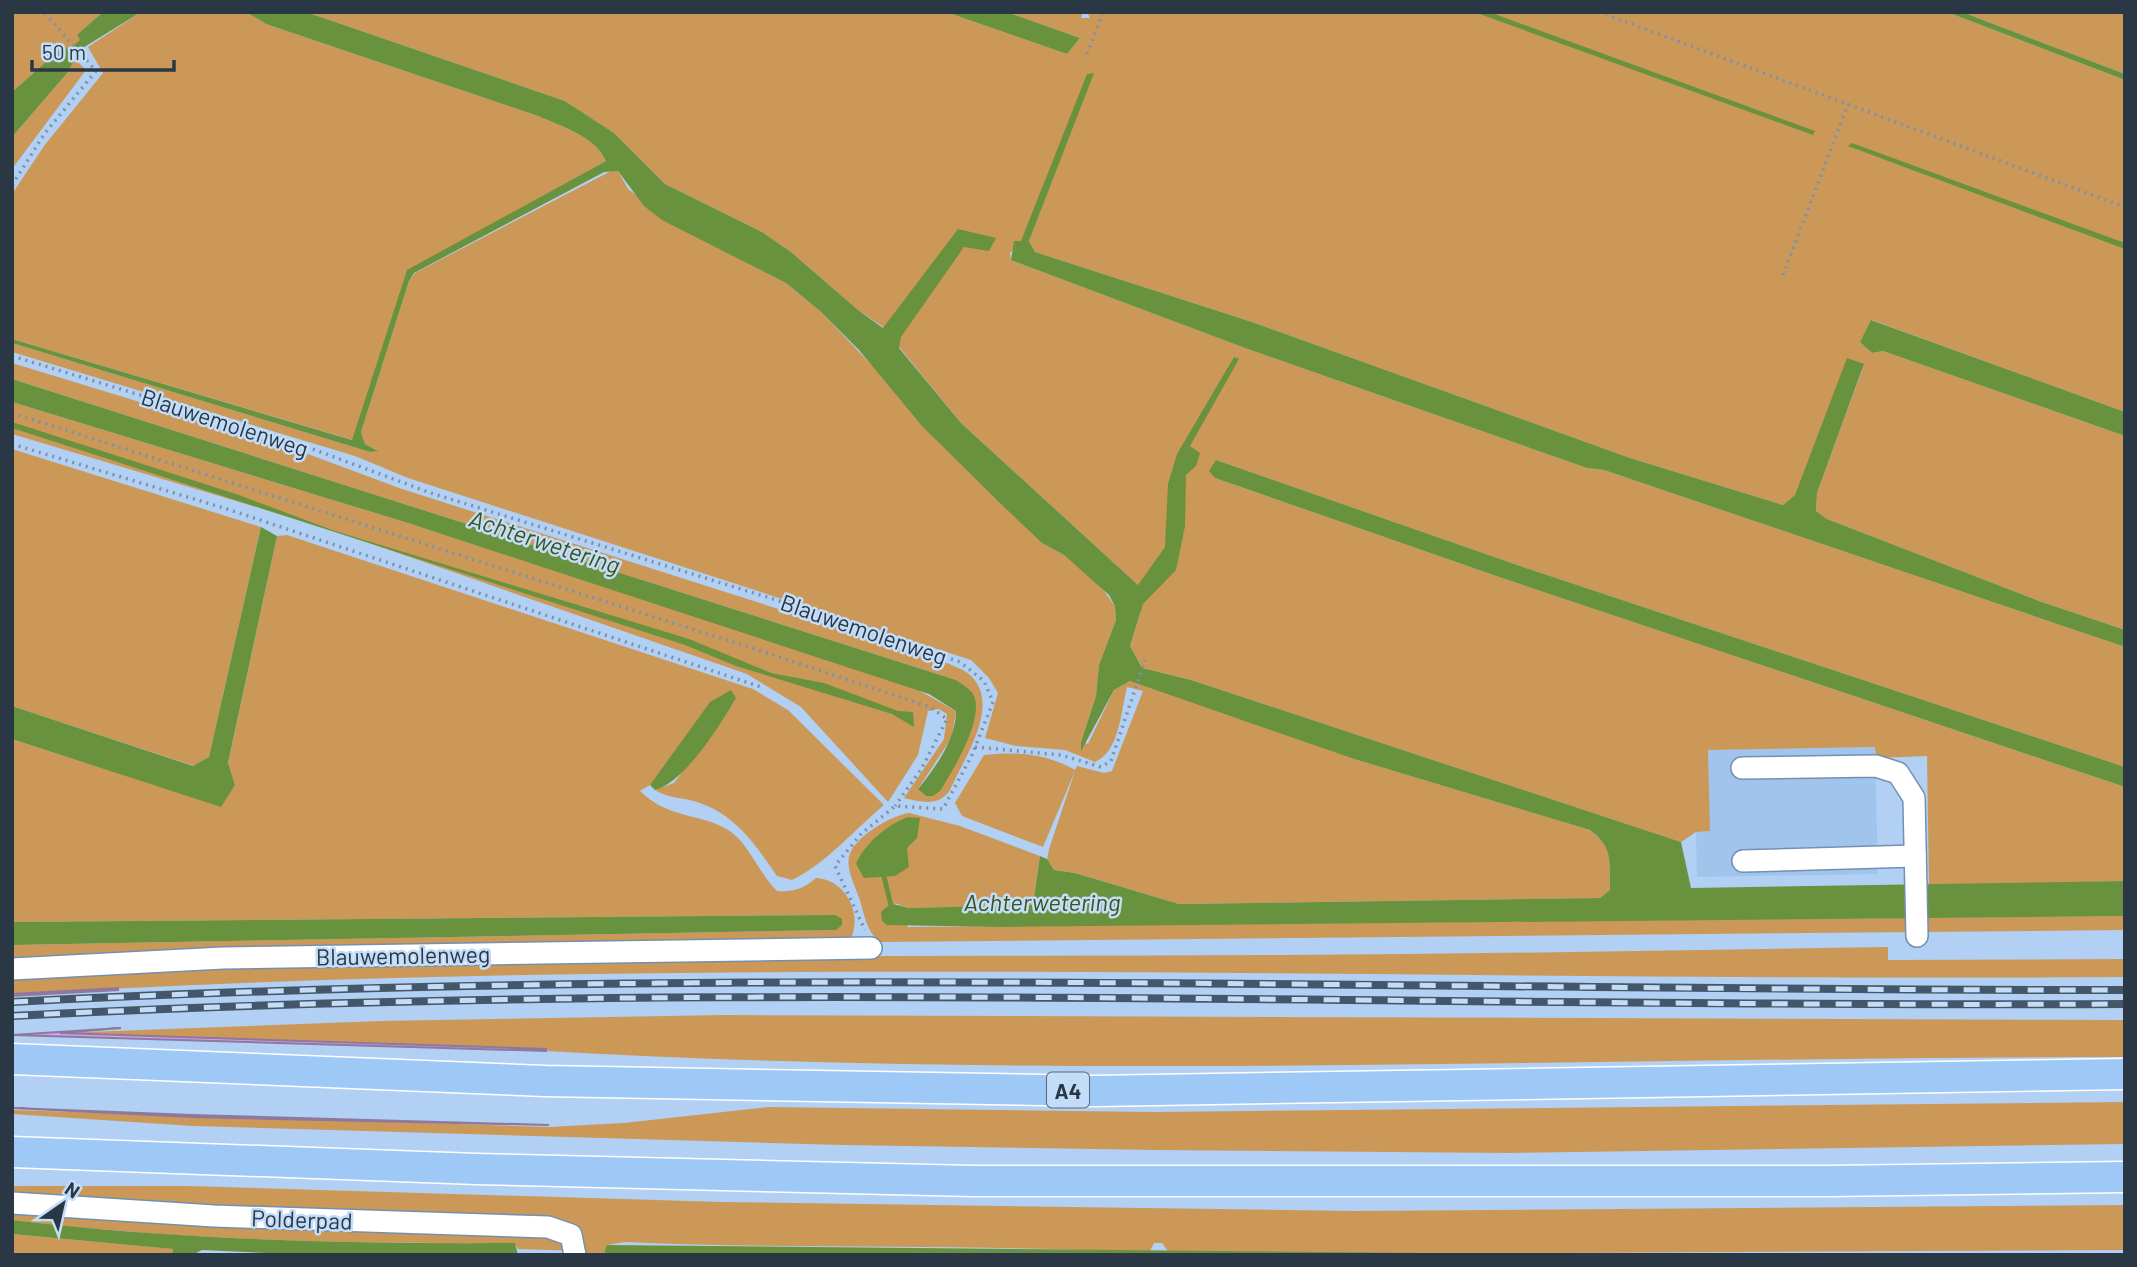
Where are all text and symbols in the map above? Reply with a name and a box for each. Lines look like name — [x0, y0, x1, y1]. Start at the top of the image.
scale bar — [32, 28, 173, 72]
text: 50 m — [42, 39, 86, 64]
street label: Blauwemolenweg — [138, 382, 312, 462]
water label: Achterwetering — [466, 503, 624, 579]
street label: Blauwemolenweg — [777, 587, 951, 671]
water label: Achterwetering — [964, 887, 1120, 916]
street label: Blauwemolenweg — [316, 939, 490, 971]
road number: A4 — [1047, 1072, 1089, 1108]
north arrow — [28, 1169, 98, 1239]
text: N — [61, 1176, 84, 1203]
street label: Polderpad — [251, 1203, 353, 1235]

